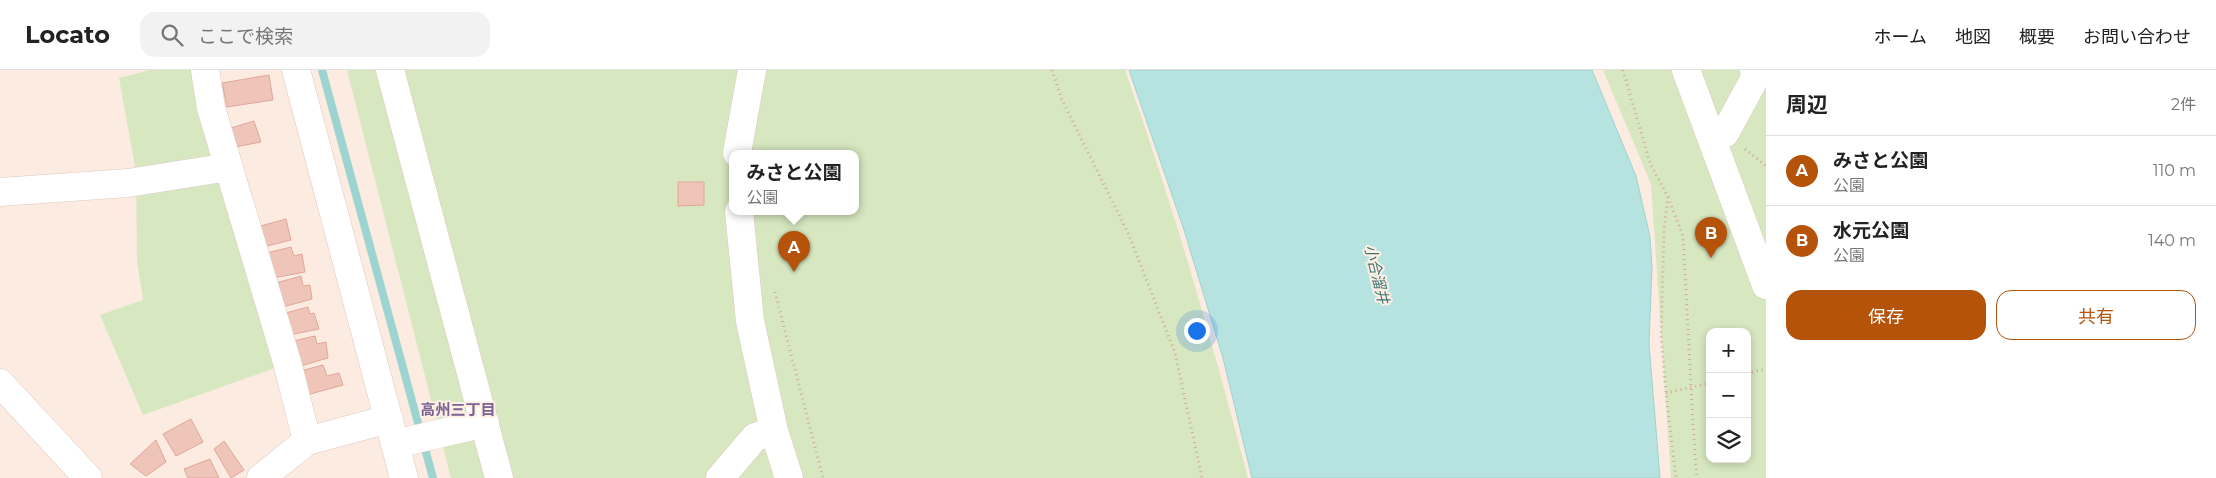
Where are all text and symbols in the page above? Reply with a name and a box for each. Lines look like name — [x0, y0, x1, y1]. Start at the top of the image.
search box — [140, 12, 490, 57]
text: Locato — [25, 20, 110, 49]
icon: search — [158, 21, 186, 49]
text: ここで検索 — [198, 25, 293, 48]
text: ホーム — [1874, 26, 1927, 48]
text: 地図 — [1955, 26, 1991, 48]
text: 概要 — [2019, 26, 2055, 48]
text: お問い合わせ — [2083, 26, 2191, 48]
text: 周辺 — [1786, 92, 1828, 117]
text: 2件 — [2171, 95, 2196, 114]
text: みさと公園 — [1833, 149, 1928, 172]
popup — [729, 150, 859, 215]
text: みさと公園 — [746, 161, 842, 184]
text: A — [1796, 161, 1808, 180]
text: 110 m — [2153, 161, 2196, 180]
text: 公園 — [1833, 176, 1865, 195]
text: 公園 — [746, 188, 779, 207]
pin: B — [1695, 217, 1727, 258]
text: 水元公園 — [1833, 219, 1909, 242]
pin: A — [778, 231, 810, 272]
text: B — [1796, 231, 1808, 250]
text: 140 m — [2148, 231, 2196, 250]
water label: 小合溜井 — [1361, 243, 1394, 307]
text: 公園 — [1833, 246, 1865, 265]
button: 保存 — [1786, 290, 1986, 340]
button: 共有 — [1996, 290, 2196, 340]
your location — [1184, 318, 1210, 344]
map controls — [1706, 328, 1751, 463]
button: + — [1706, 328, 1751, 373]
button: − — [1706, 373, 1751, 418]
district label: 高州三丁目 — [420, 400, 496, 419]
button: layers — [1706, 418, 1751, 463]

